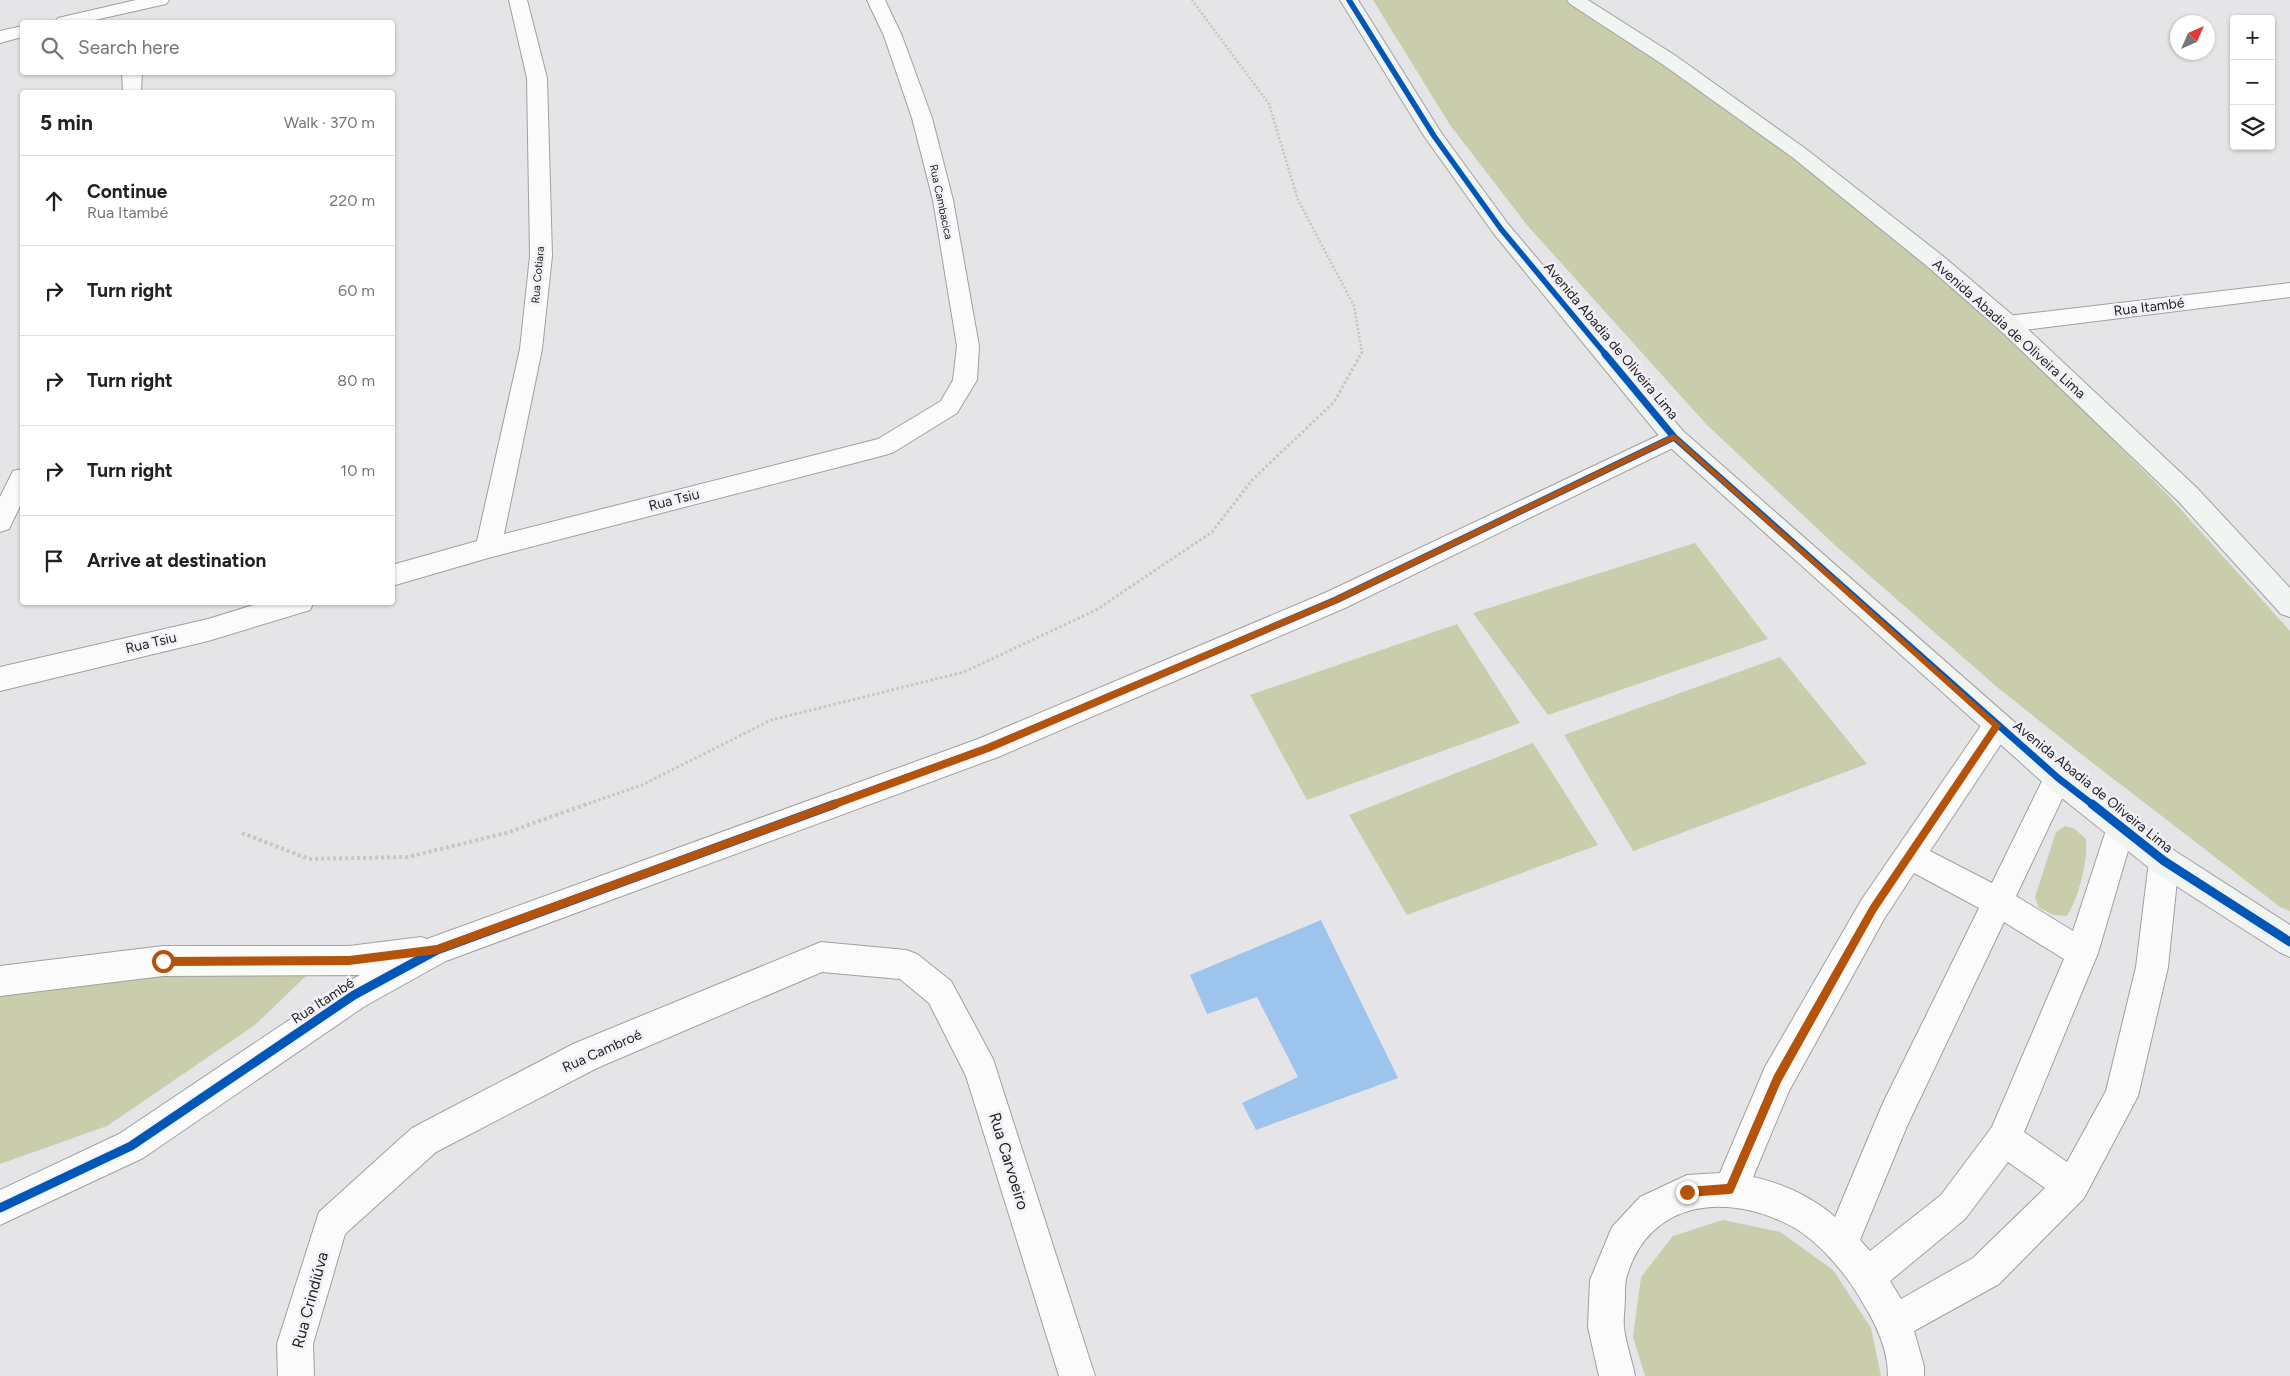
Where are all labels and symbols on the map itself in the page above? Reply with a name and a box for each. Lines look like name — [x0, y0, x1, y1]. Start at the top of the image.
north arrow — [2170, 15, 2215, 60]
street label: Rua Cambacica — [927, 163, 955, 241]
street label: Rua Cotiara — [529, 246, 547, 304]
street label: Avenida Abadia de Oliveira Lima — [1929, 256, 2089, 402]
street label: Avenida Abadia de Oliveira Lima — [1540, 259, 1682, 423]
street label: Rua Itambé — [2113, 294, 2186, 320]
street label: Rua Tsiu — [647, 485, 701, 515]
street label: Rua Tsiu — [124, 629, 178, 657]
street label: Avenida Abadia de Oliveira Lima — [2010, 717, 2176, 857]
route start — [152, 950, 175, 973]
street label: Rua Itambé — [289, 974, 358, 1028]
street label: Rua Cambroé — [560, 1026, 645, 1076]
street label: Rua Carvoeiro — [985, 1110, 1033, 1212]
route end — [1676, 1181, 1699, 1204]
street label: Rua Crindiúva — [288, 1250, 332, 1350]

